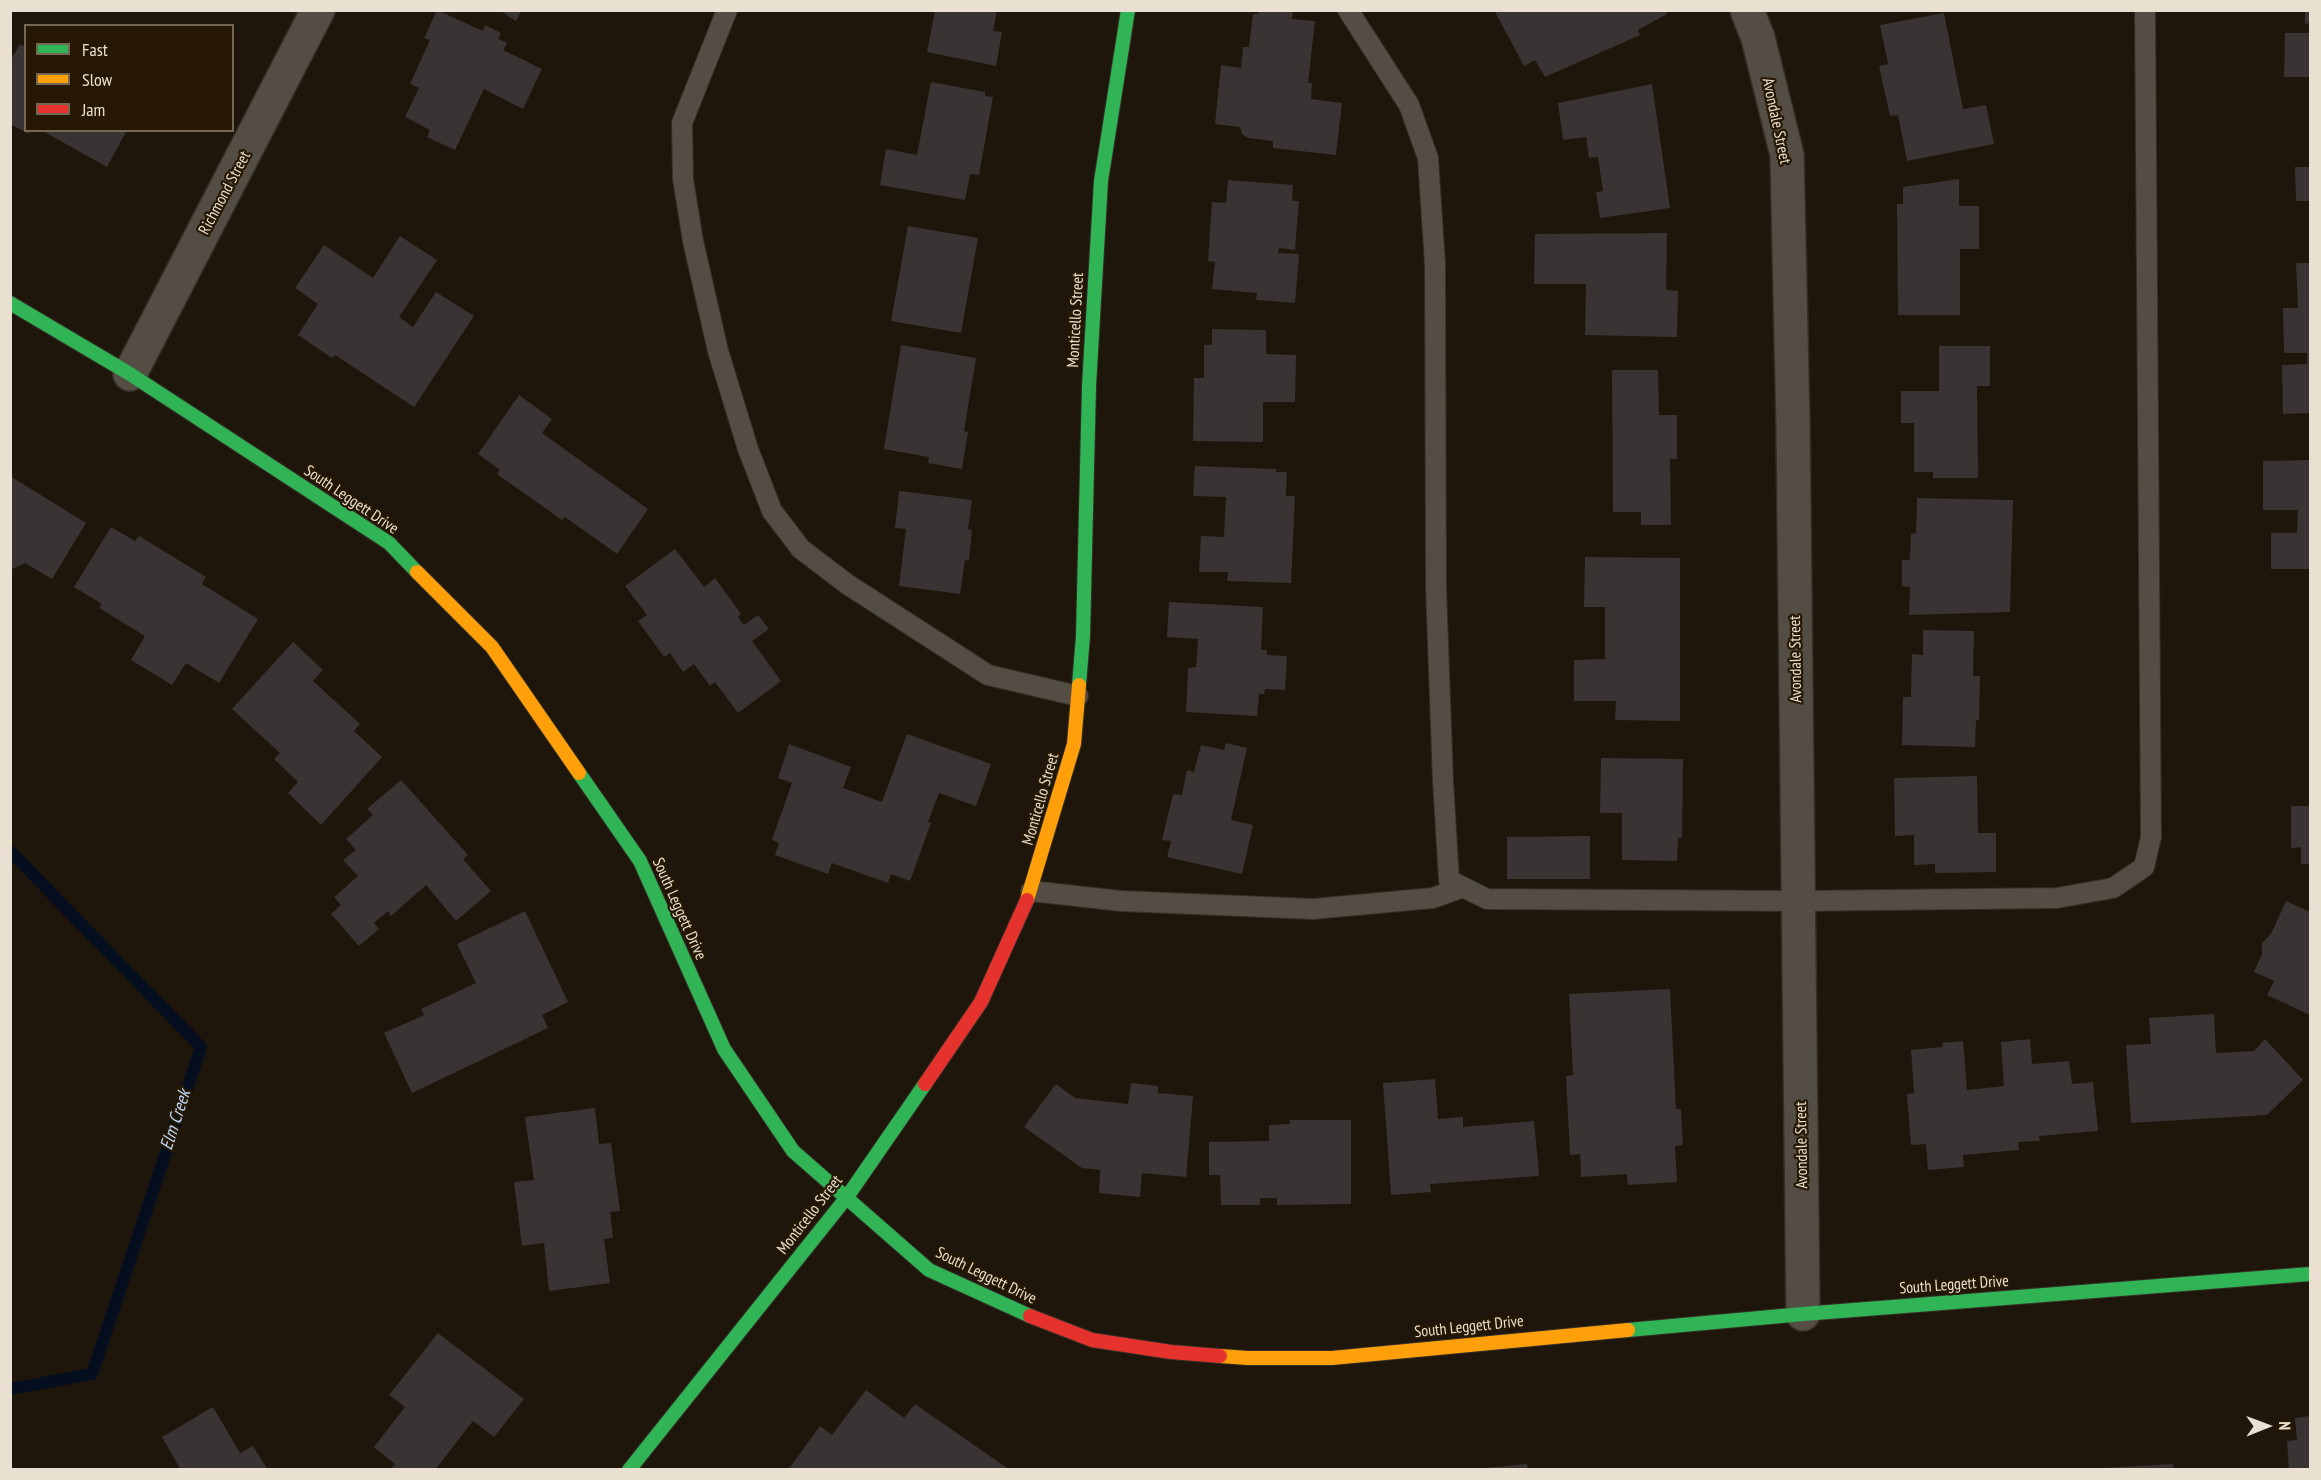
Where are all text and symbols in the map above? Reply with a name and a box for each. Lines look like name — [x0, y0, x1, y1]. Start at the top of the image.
legend — [24, 24, 234, 132]
text: Fast — [82, 38, 108, 61]
text: Slow — [82, 68, 112, 91]
street label: Avondale Street — [1758, 76, 1794, 166]
text: Jam — [82, 98, 105, 121]
street label: Richmond Street — [195, 148, 255, 238]
street label: Monticello Street — [1064, 272, 1088, 368]
street label: South Leggett Drive — [300, 461, 402, 539]
street label: Avondale Street — [1786, 615, 1806, 703]
street label: Monticello Street — [1019, 751, 1063, 847]
street label: South Leggett Drive — [648, 855, 710, 963]
water label: Elm Creek — [156, 1087, 196, 1153]
street label: Avondale Street — [1792, 1101, 1812, 1189]
street label: Monticello Street — [773, 1172, 847, 1258]
street label: South Leggett Drive — [933, 1243, 1039, 1309]
street label: South Leggett Drive — [1899, 1272, 2009, 1298]
street label: South Leggett Drive — [1413, 1312, 1525, 1342]
north arrow — [2237, 1396, 2297, 1456]
text: N — [2275, 1421, 2295, 1430]

